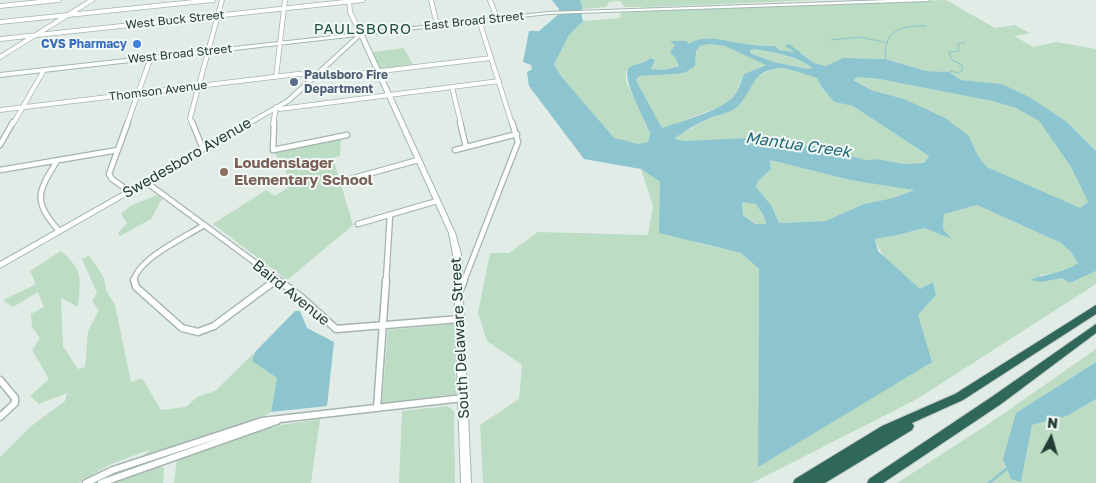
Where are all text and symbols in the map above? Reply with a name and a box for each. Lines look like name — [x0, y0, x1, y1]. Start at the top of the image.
street label: West Buck Street — [125, 8, 225, 32]
street label: East Broad Street — [423, 9, 525, 33]
district label: PAULSBORO — [313, 20, 413, 38]
place label: CVS Pharmacy — [41, 37, 127, 51]
marker: CVS Pharmacy — [131, 38, 143, 50]
street label: West Broad Street — [127, 41, 233, 67]
place label: Paulsboro Fire Department — [304, 68, 388, 96]
marker: Paulsboro Fire Department — [288, 76, 300, 88]
street label: Thomson Avenue — [108, 78, 208, 104]
street label: Swedesboro Avenue — [119, 114, 255, 202]
water label: Mantua Creek — [744, 128, 852, 162]
place label: Loudenslager Elementary School — [234, 154, 373, 189]
marker: Loudenslager Elementary School — [218, 166, 230, 178]
street label: Baird Avenue — [249, 256, 333, 330]
street label: South Delaware Street — [447, 257, 473, 419]
north arrow — [1026, 413, 1076, 463]
text: N — [1046, 414, 1059, 432]

